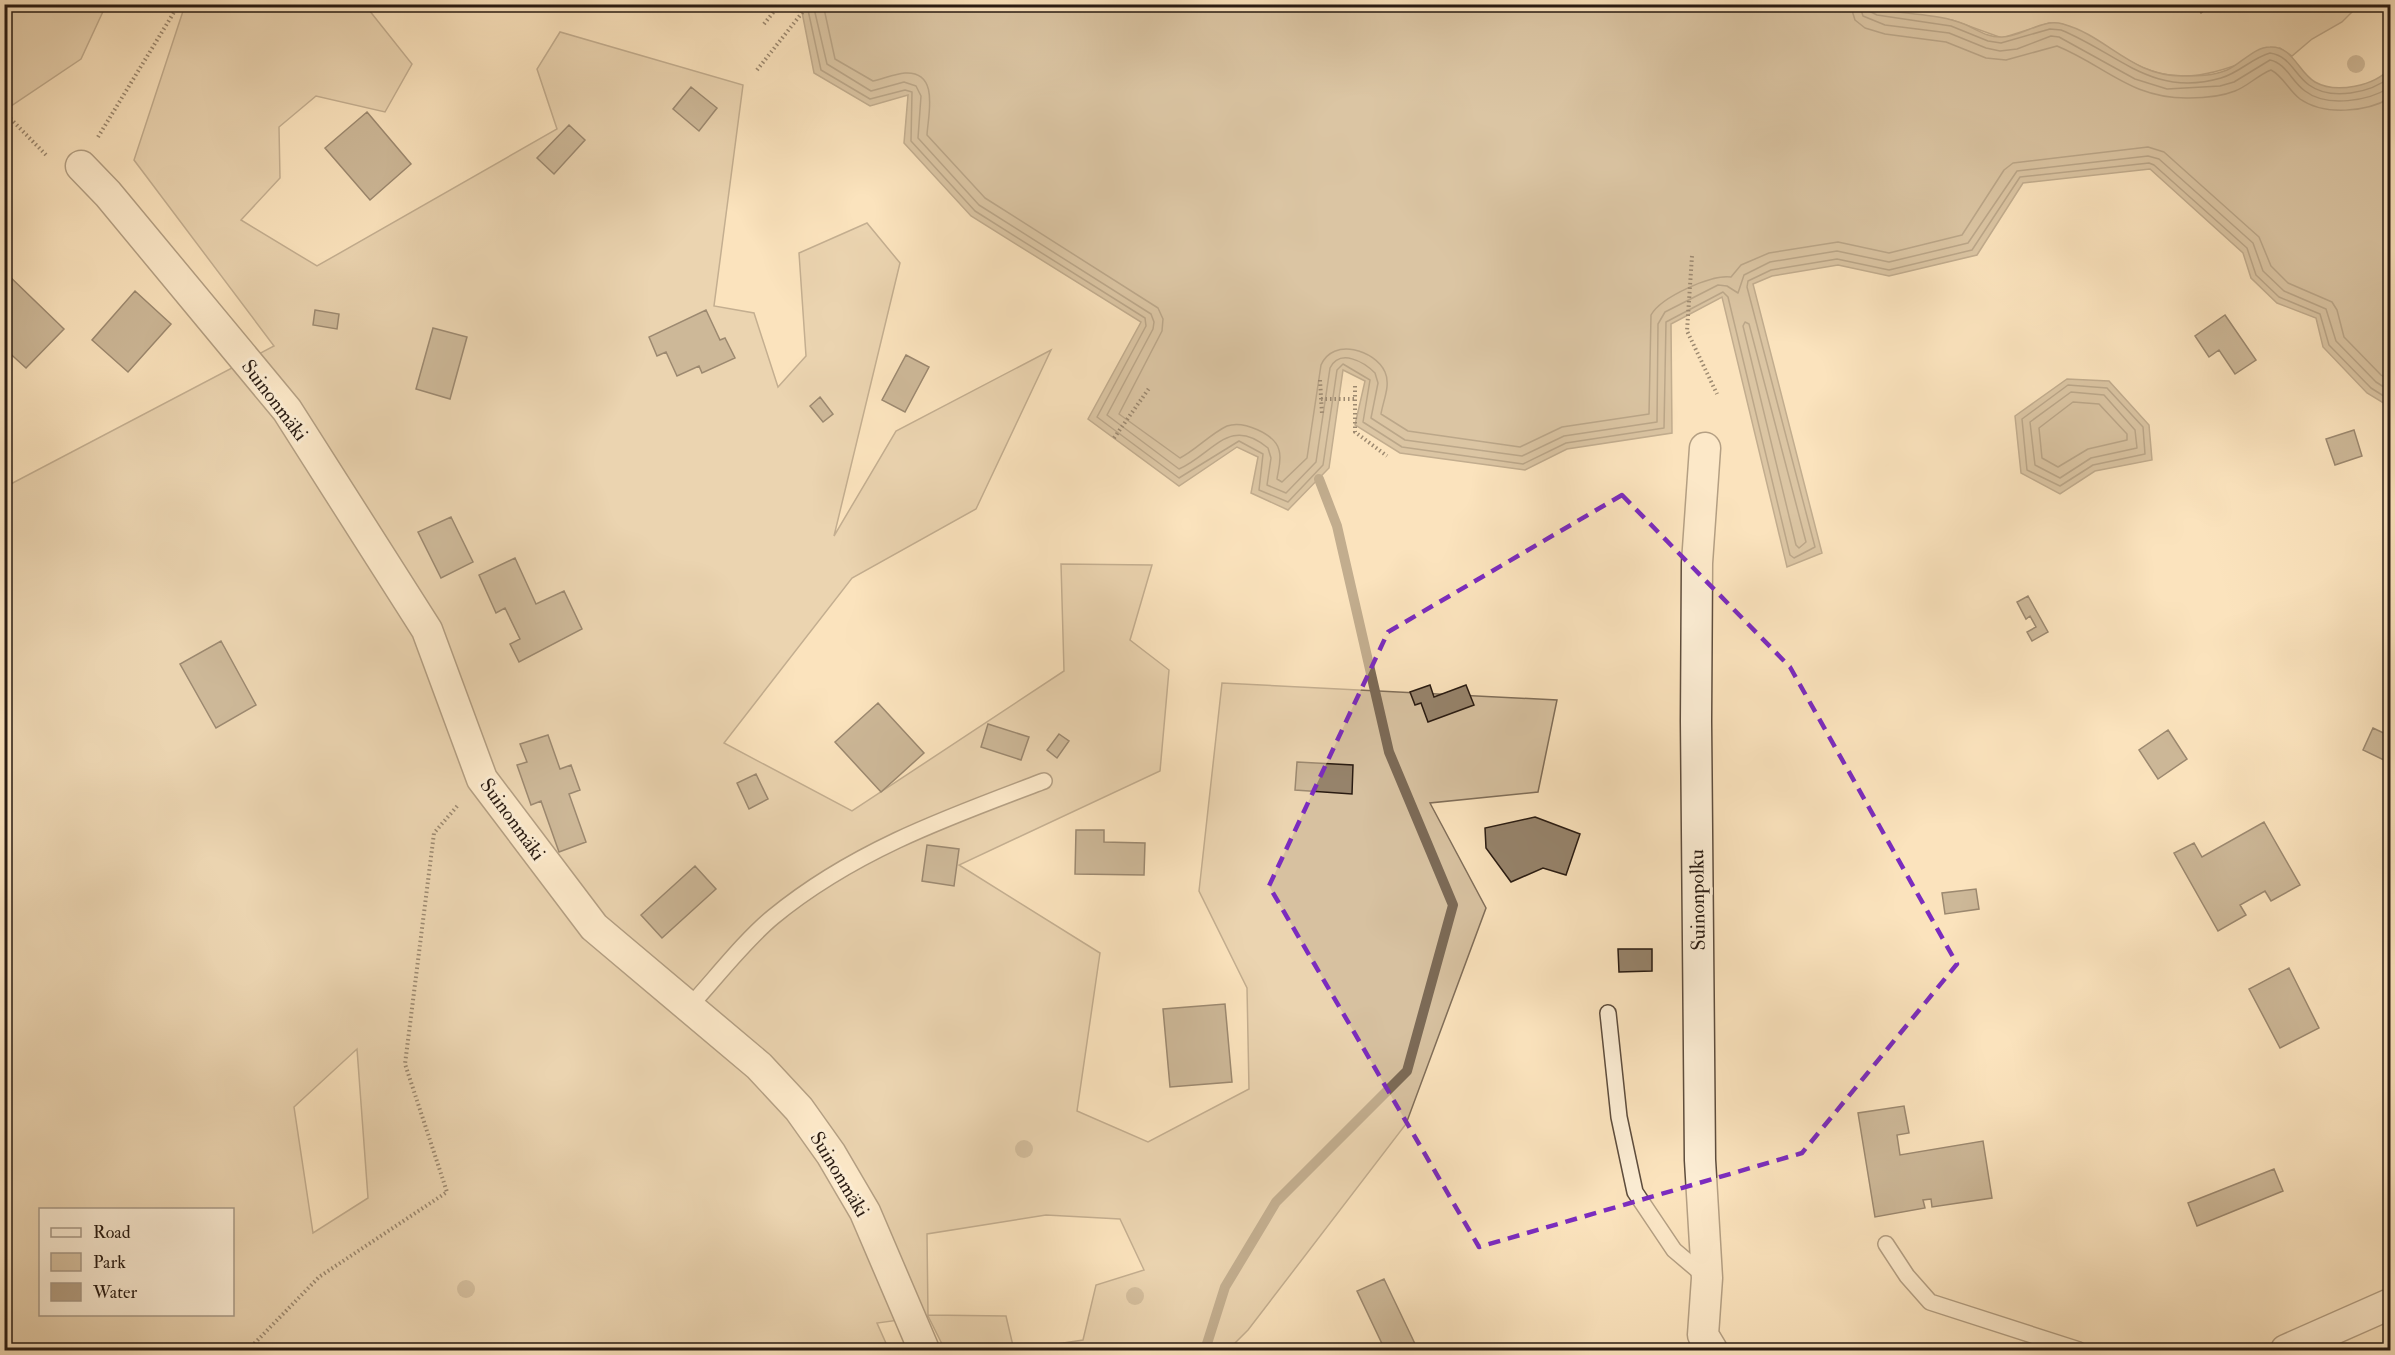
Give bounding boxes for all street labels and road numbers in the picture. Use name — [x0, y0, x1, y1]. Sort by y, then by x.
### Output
street label: Suinonmäki — [236, 355, 313, 446]
street label: Suinonmäki — [474, 773, 551, 865]
street label: Suinonpolku — [1684, 849, 1712, 951]
street label: Suinonmäki — [804, 1127, 875, 1222]

